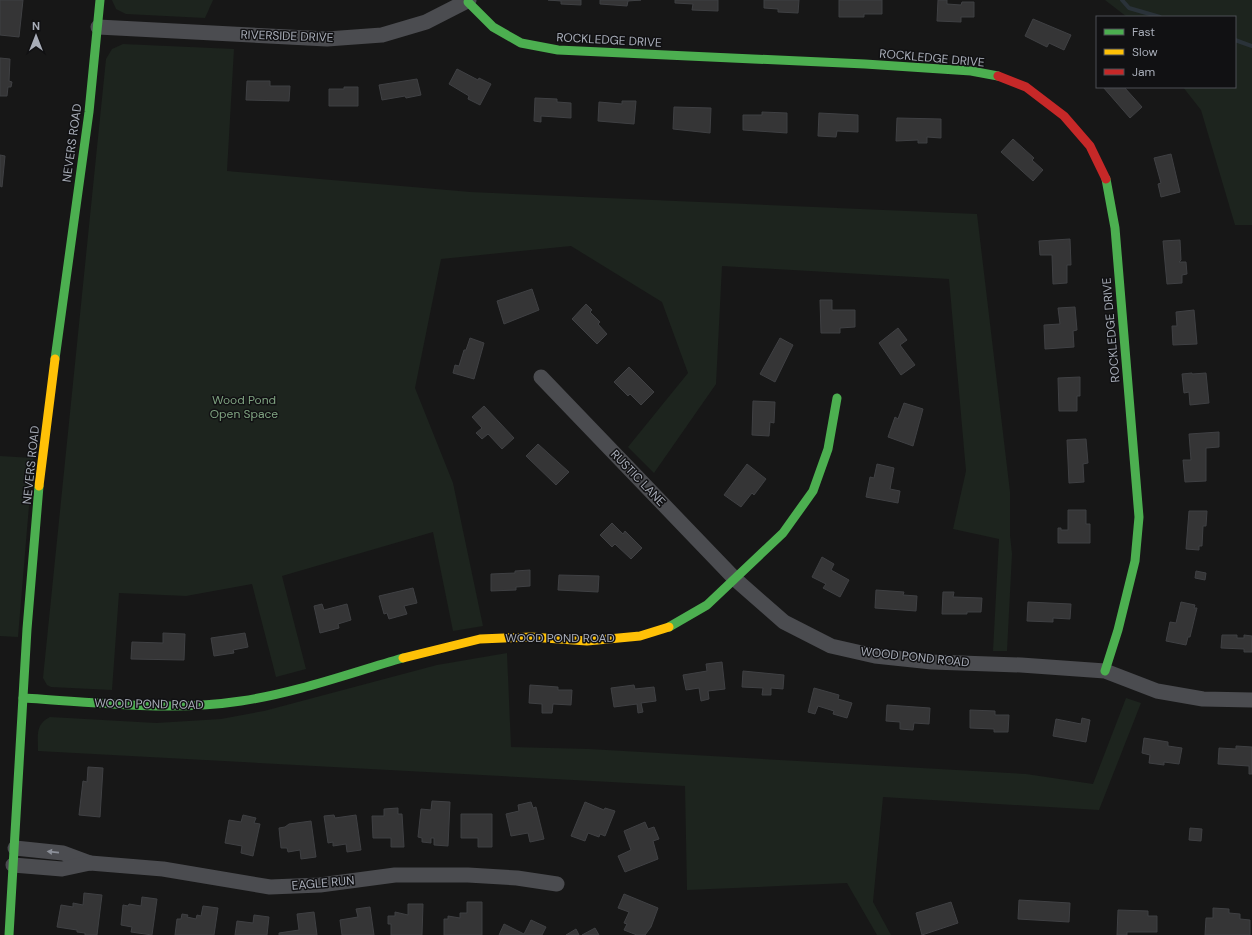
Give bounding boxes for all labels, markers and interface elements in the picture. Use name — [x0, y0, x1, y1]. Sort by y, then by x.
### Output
north arrow — [16, 16, 56, 56]
legend — [1096, 16, 1236, 88]
text: N — [32, 19, 40, 33]
text: Fast — [1132, 24, 1155, 40]
street label: RIVERSIDE DRIVE — [240, 26, 334, 46]
street label: ROCKLEDGE DRIVE — [556, 29, 662, 51]
text: Slow — [1132, 44, 1158, 60]
street label: ROCKLEDGE DRIVE — [879, 45, 985, 71]
text: Jam — [1132, 64, 1155, 80]
street label: NEVERS ROAD — [59, 103, 85, 183]
street label: ROCKLEDGE DRIVE — [1098, 277, 1124, 383]
park label: Wood Pond Open Space — [210, 392, 278, 422]
street label: NEVERS ROAD — [19, 425, 43, 505]
street label: RUSTIC LANE — [607, 446, 669, 510]
street label: WOOD POND ROAD — [505, 630, 615, 646]
street label: WOOD POND ROAD — [860, 643, 970, 671]
street label: WOOD POND ROAD — [94, 695, 204, 713]
one-way arrow — [47, 849, 59, 855]
street label: EAGLE RUN — [291, 872, 355, 894]

